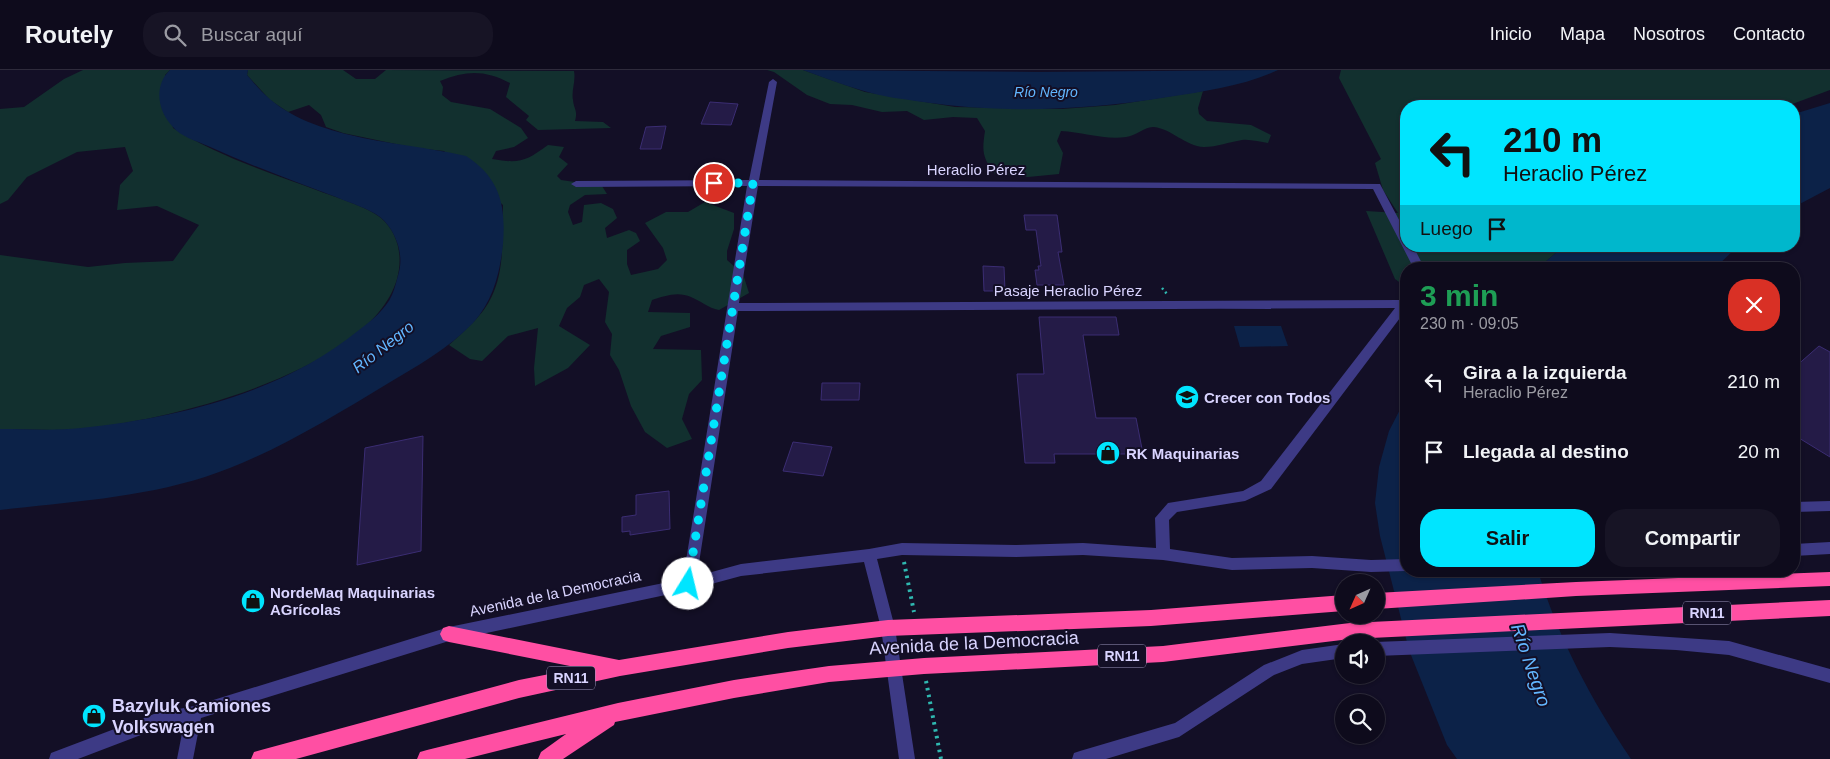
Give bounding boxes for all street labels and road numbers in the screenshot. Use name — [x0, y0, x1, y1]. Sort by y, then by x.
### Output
street label: Heraclio Pérez — [927, 161, 1025, 178]
street label: Pasaje Heraclio Pérez — [994, 282, 1142, 299]
street label: Avenida de la Democracia — [468, 566, 643, 619]
road number: RN11 — [1683, 602, 1731, 624]
street label: Avenida de la Democracia — [869, 627, 1080, 658]
road number: RN11 — [1098, 644, 1146, 668]
road number: RN11 — [547, 666, 595, 690]

